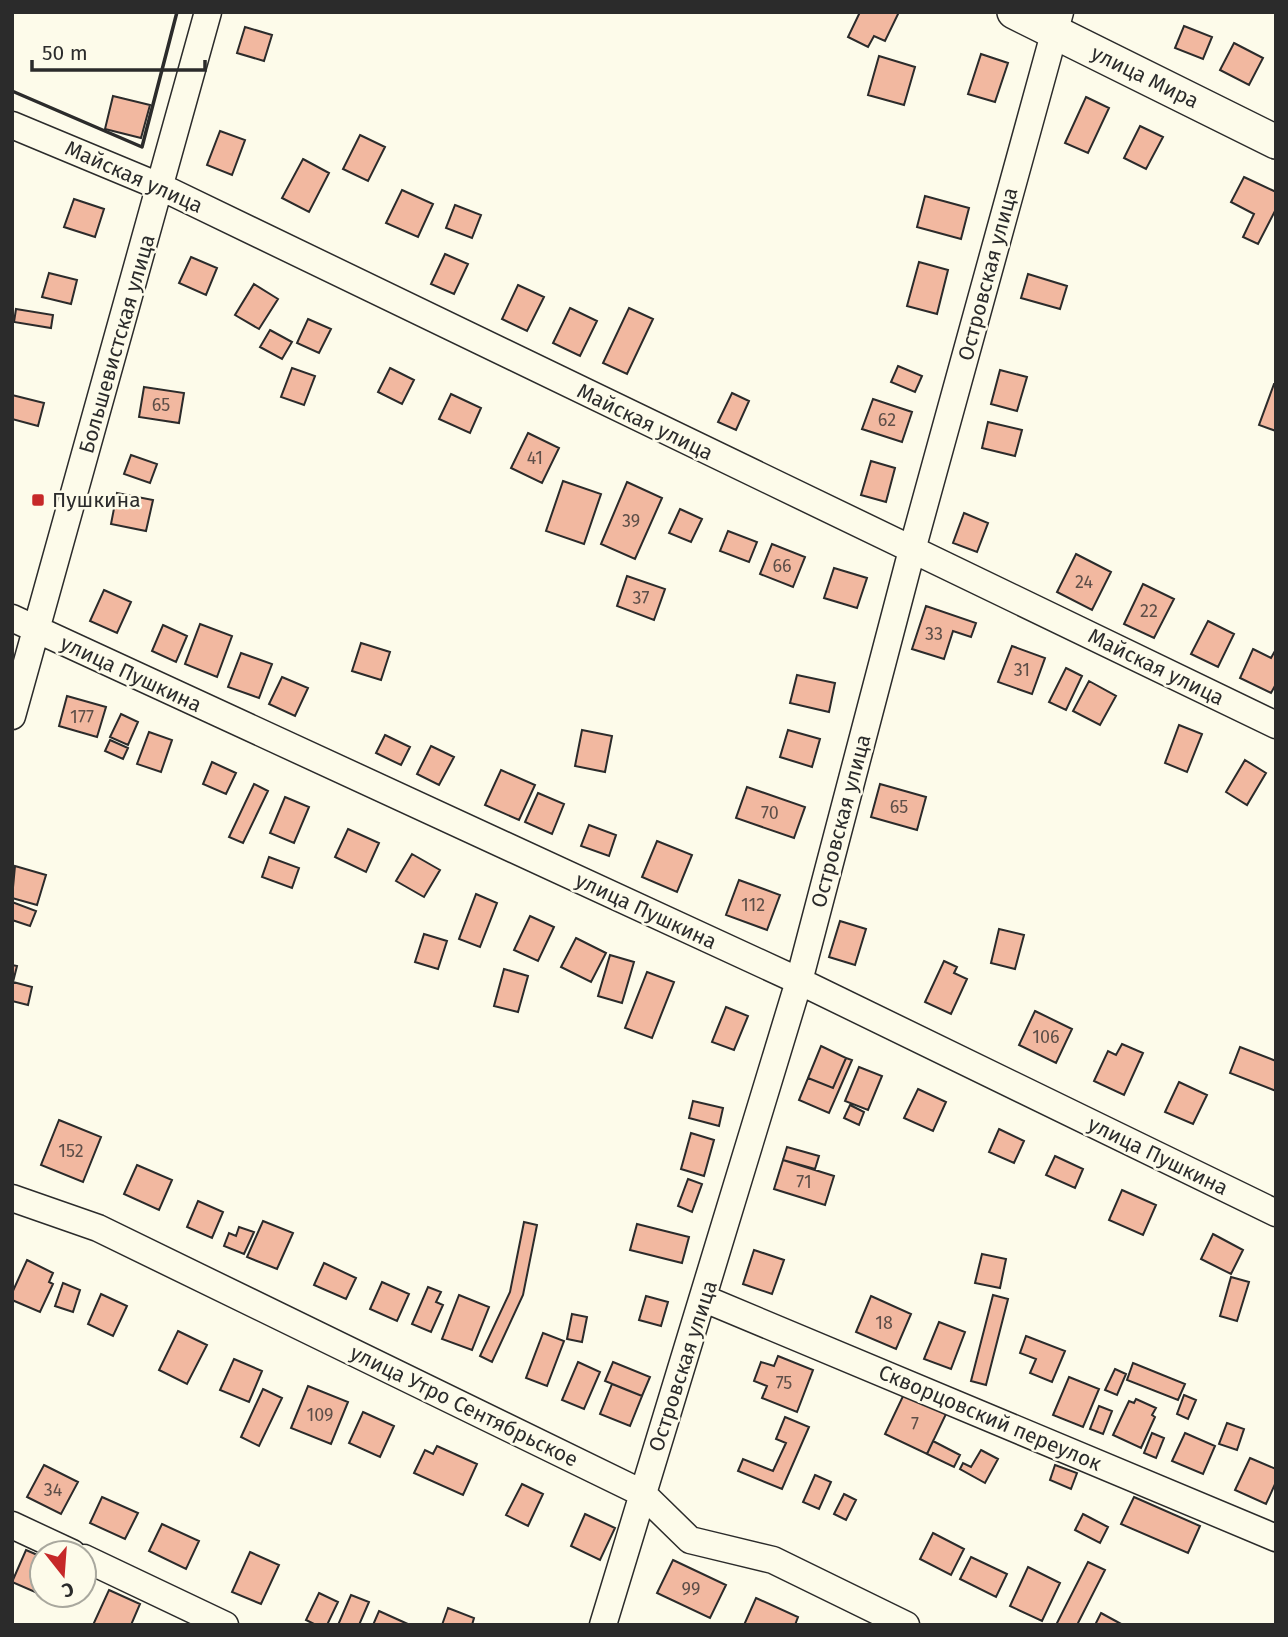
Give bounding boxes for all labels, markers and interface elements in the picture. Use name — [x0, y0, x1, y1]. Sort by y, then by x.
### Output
scale bar — [32, 28, 205, 72]
text: 50 m — [42, 40, 88, 66]
street label: улица Мира — [1087, 40, 1203, 114]
street label: Майская улица — [61, 135, 207, 219]
street label: Островская улица — [952, 185, 1024, 363]
street label: Большевистская улица — [73, 232, 161, 456]
street label: Майская улица — [573, 378, 717, 466]
house number: 65 — [152, 394, 170, 416]
house number: 62 — [878, 409, 896, 431]
house number: 41 — [527, 447, 543, 469]
place label: Пушкина — [52, 487, 141, 513]
marker: Пушкина — [30, 492, 46, 508]
house number: 39 — [622, 510, 640, 532]
house number: 66 — [772, 555, 792, 577]
house number: 24 — [1075, 571, 1093, 593]
house number: 37 — [633, 587, 649, 609]
house number: 22 — [1140, 600, 1158, 622]
house number: 33 — [925, 623, 943, 645]
street label: Майская улица — [1084, 623, 1228, 711]
street label: улица Пушкина — [56, 630, 206, 718]
house number: 31 — [1014, 659, 1030, 681]
house number: 177 — [70, 706, 94, 728]
street label: Островская улица — [805, 732, 877, 910]
house number: 65 — [890, 796, 908, 818]
house number: 70 — [761, 802, 779, 824]
street label: улица Пушкина — [571, 867, 721, 955]
house number: 112 — [741, 894, 765, 916]
house number: 106 — [1032, 1026, 1060, 1048]
street label: улица Пушкина — [1084, 1111, 1232, 1201]
house number: 152 — [58, 1140, 84, 1162]
house number: 71 — [796, 1171, 812, 1193]
street label: Островская улица — [643, 1277, 723, 1455]
house number: 18 — [875, 1312, 893, 1334]
street label: улица Утро Сентябрьское — [346, 1339, 582, 1473]
street label: Скворцовский переулок — [875, 1359, 1105, 1477]
house number: 75 — [776, 1372, 792, 1394]
house number: 109 — [306, 1404, 334, 1426]
house number: 7 — [911, 1413, 919, 1435]
house number: 34 — [44, 1479, 63, 1501]
north arrow — [28, 1539, 98, 1609]
text: С — [59, 1577, 76, 1602]
house number: 99 — [682, 1578, 700, 1600]

